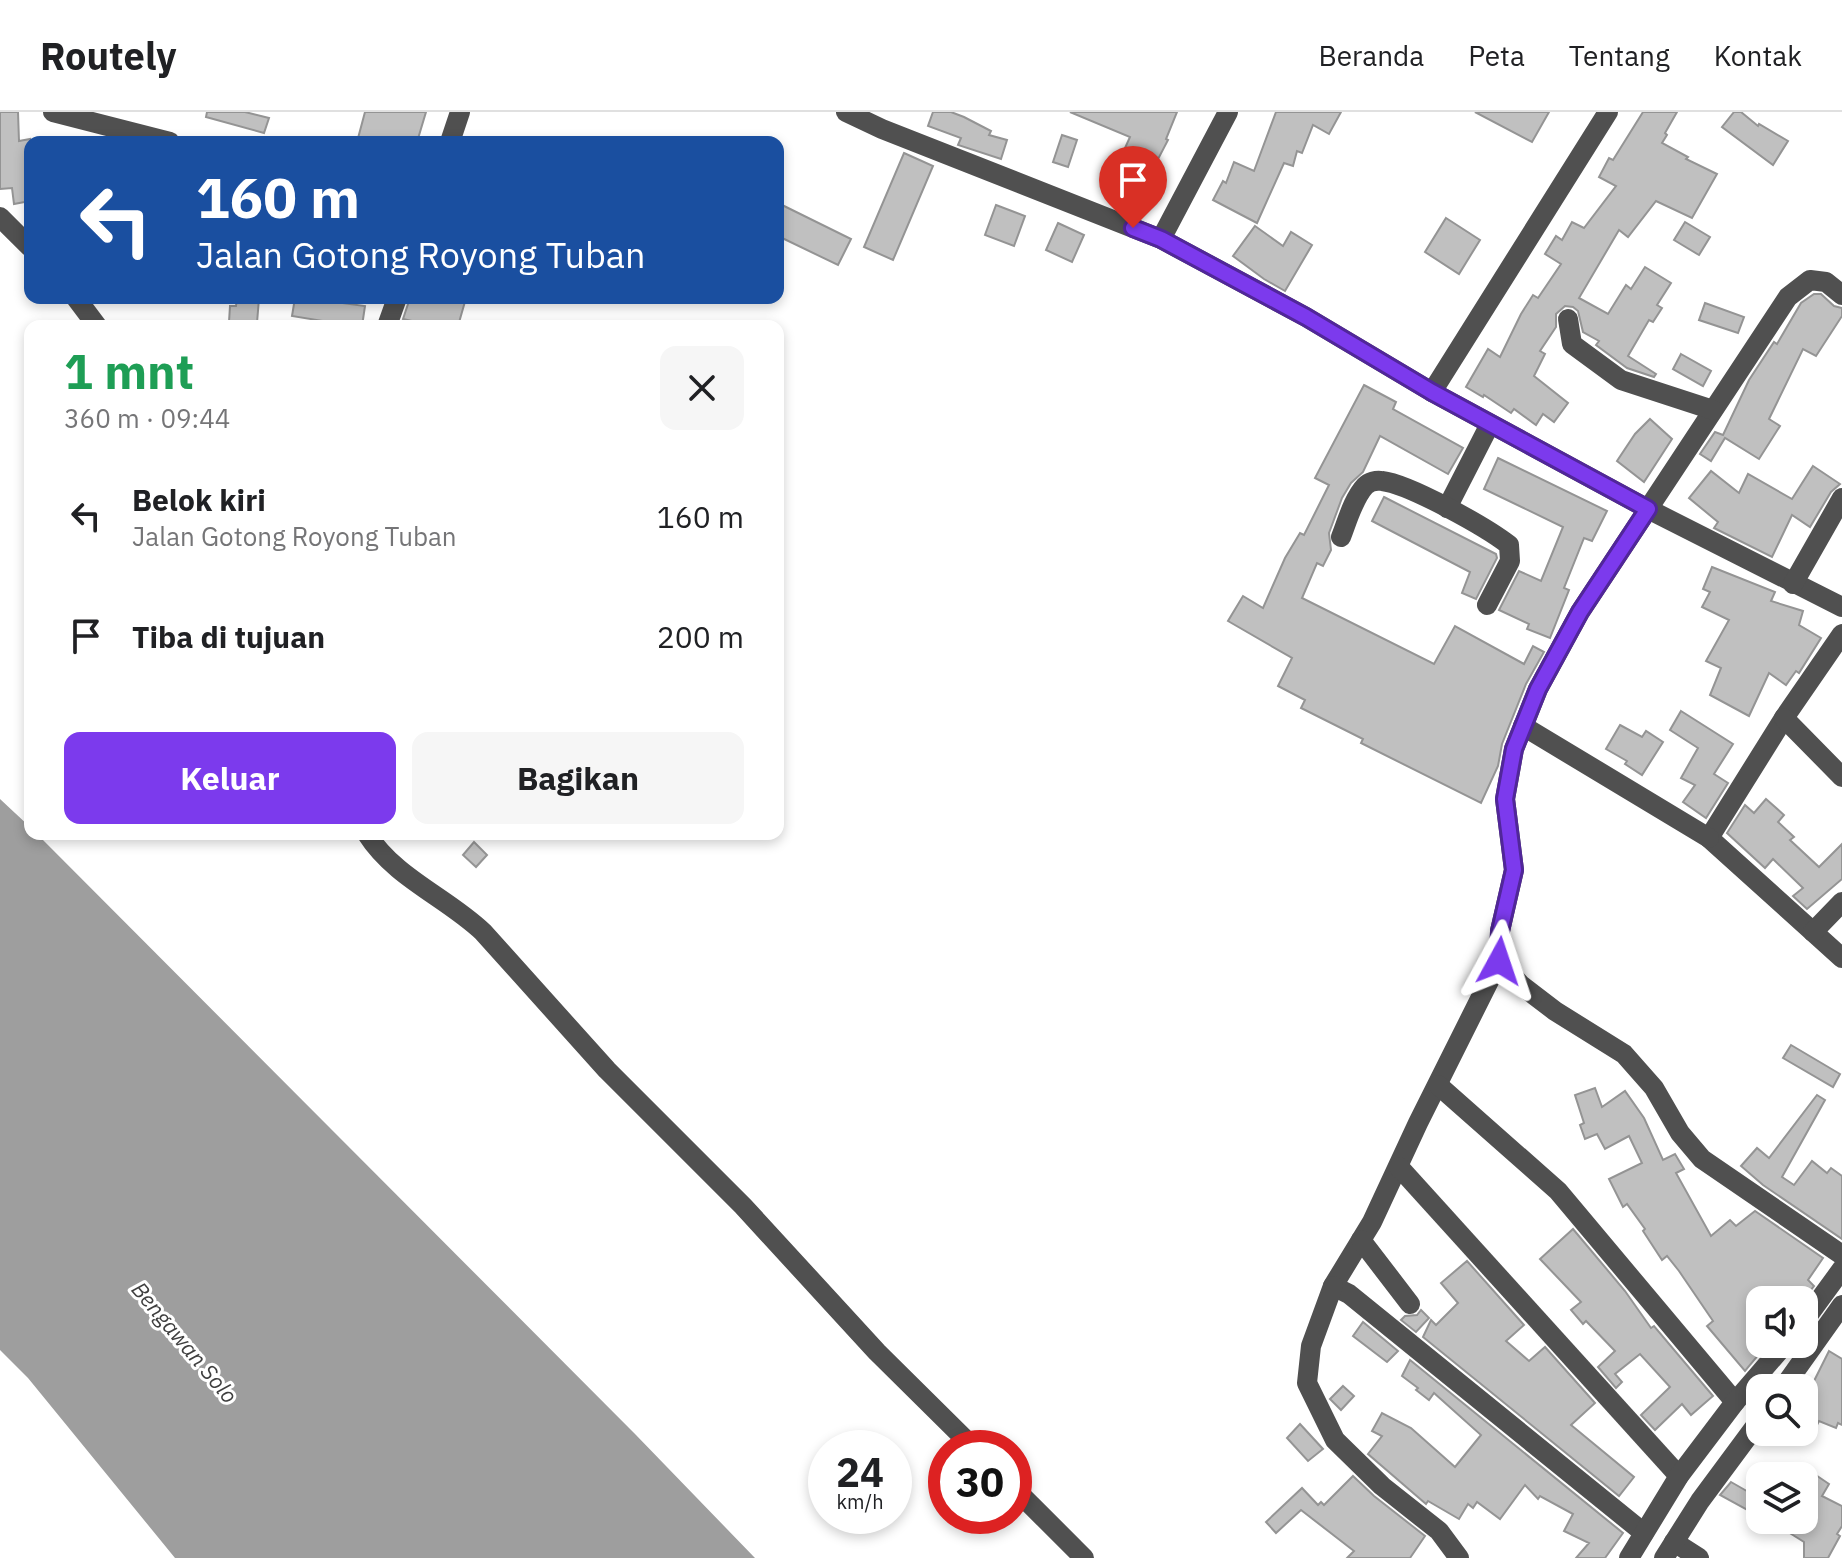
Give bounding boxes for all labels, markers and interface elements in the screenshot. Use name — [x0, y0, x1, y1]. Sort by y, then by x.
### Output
text: Routely — [40, 31, 176, 80]
text: Beranda — [1318, 37, 1424, 74]
text: Peta — [1468, 37, 1525, 74]
text: Tentang — [1569, 37, 1670, 74]
text: Kontak — [1714, 37, 1802, 74]
pin — [1099, 146, 1167, 228]
icon: arrive — [1111, 158, 1155, 202]
text: 160 m — [196, 161, 360, 233]
icon: left — [64, 168, 168, 272]
text: Jalan Gotong Royong Tuban — [196, 231, 646, 278]
text: 1 mnt — [64, 340, 194, 402]
button: close — [660, 346, 744, 430]
text: 360 m · 09:44 — [64, 401, 230, 435]
text: Belok kiri — [132, 480, 266, 519]
icon: left — [64, 494, 108, 538]
text: 160 m — [657, 497, 744, 536]
text: Jalan Gotong Royong Tuban — [132, 519, 457, 553]
icon: arrive — [64, 614, 108, 658]
text: Tiba di tujuan — [132, 617, 325, 656]
text: 200 m — [657, 617, 744, 656]
button: Keluar — [64, 732, 396, 824]
button: Bagikan — [412, 732, 744, 824]
position arrow — [1457, 919, 1541, 1003]
water label: Bengawan Solo — [126, 1275, 244, 1409]
map controls — [1746, 1286, 1818, 1534]
button: sound — [1746, 1286, 1818, 1358]
button: search — [1746, 1374, 1818, 1446]
speed limit sign: 30 — [928, 1430, 1032, 1534]
text: 24 — [836, 1446, 884, 1498]
button: layers — [1746, 1462, 1818, 1534]
text: km/h — [836, 1488, 884, 1515]

